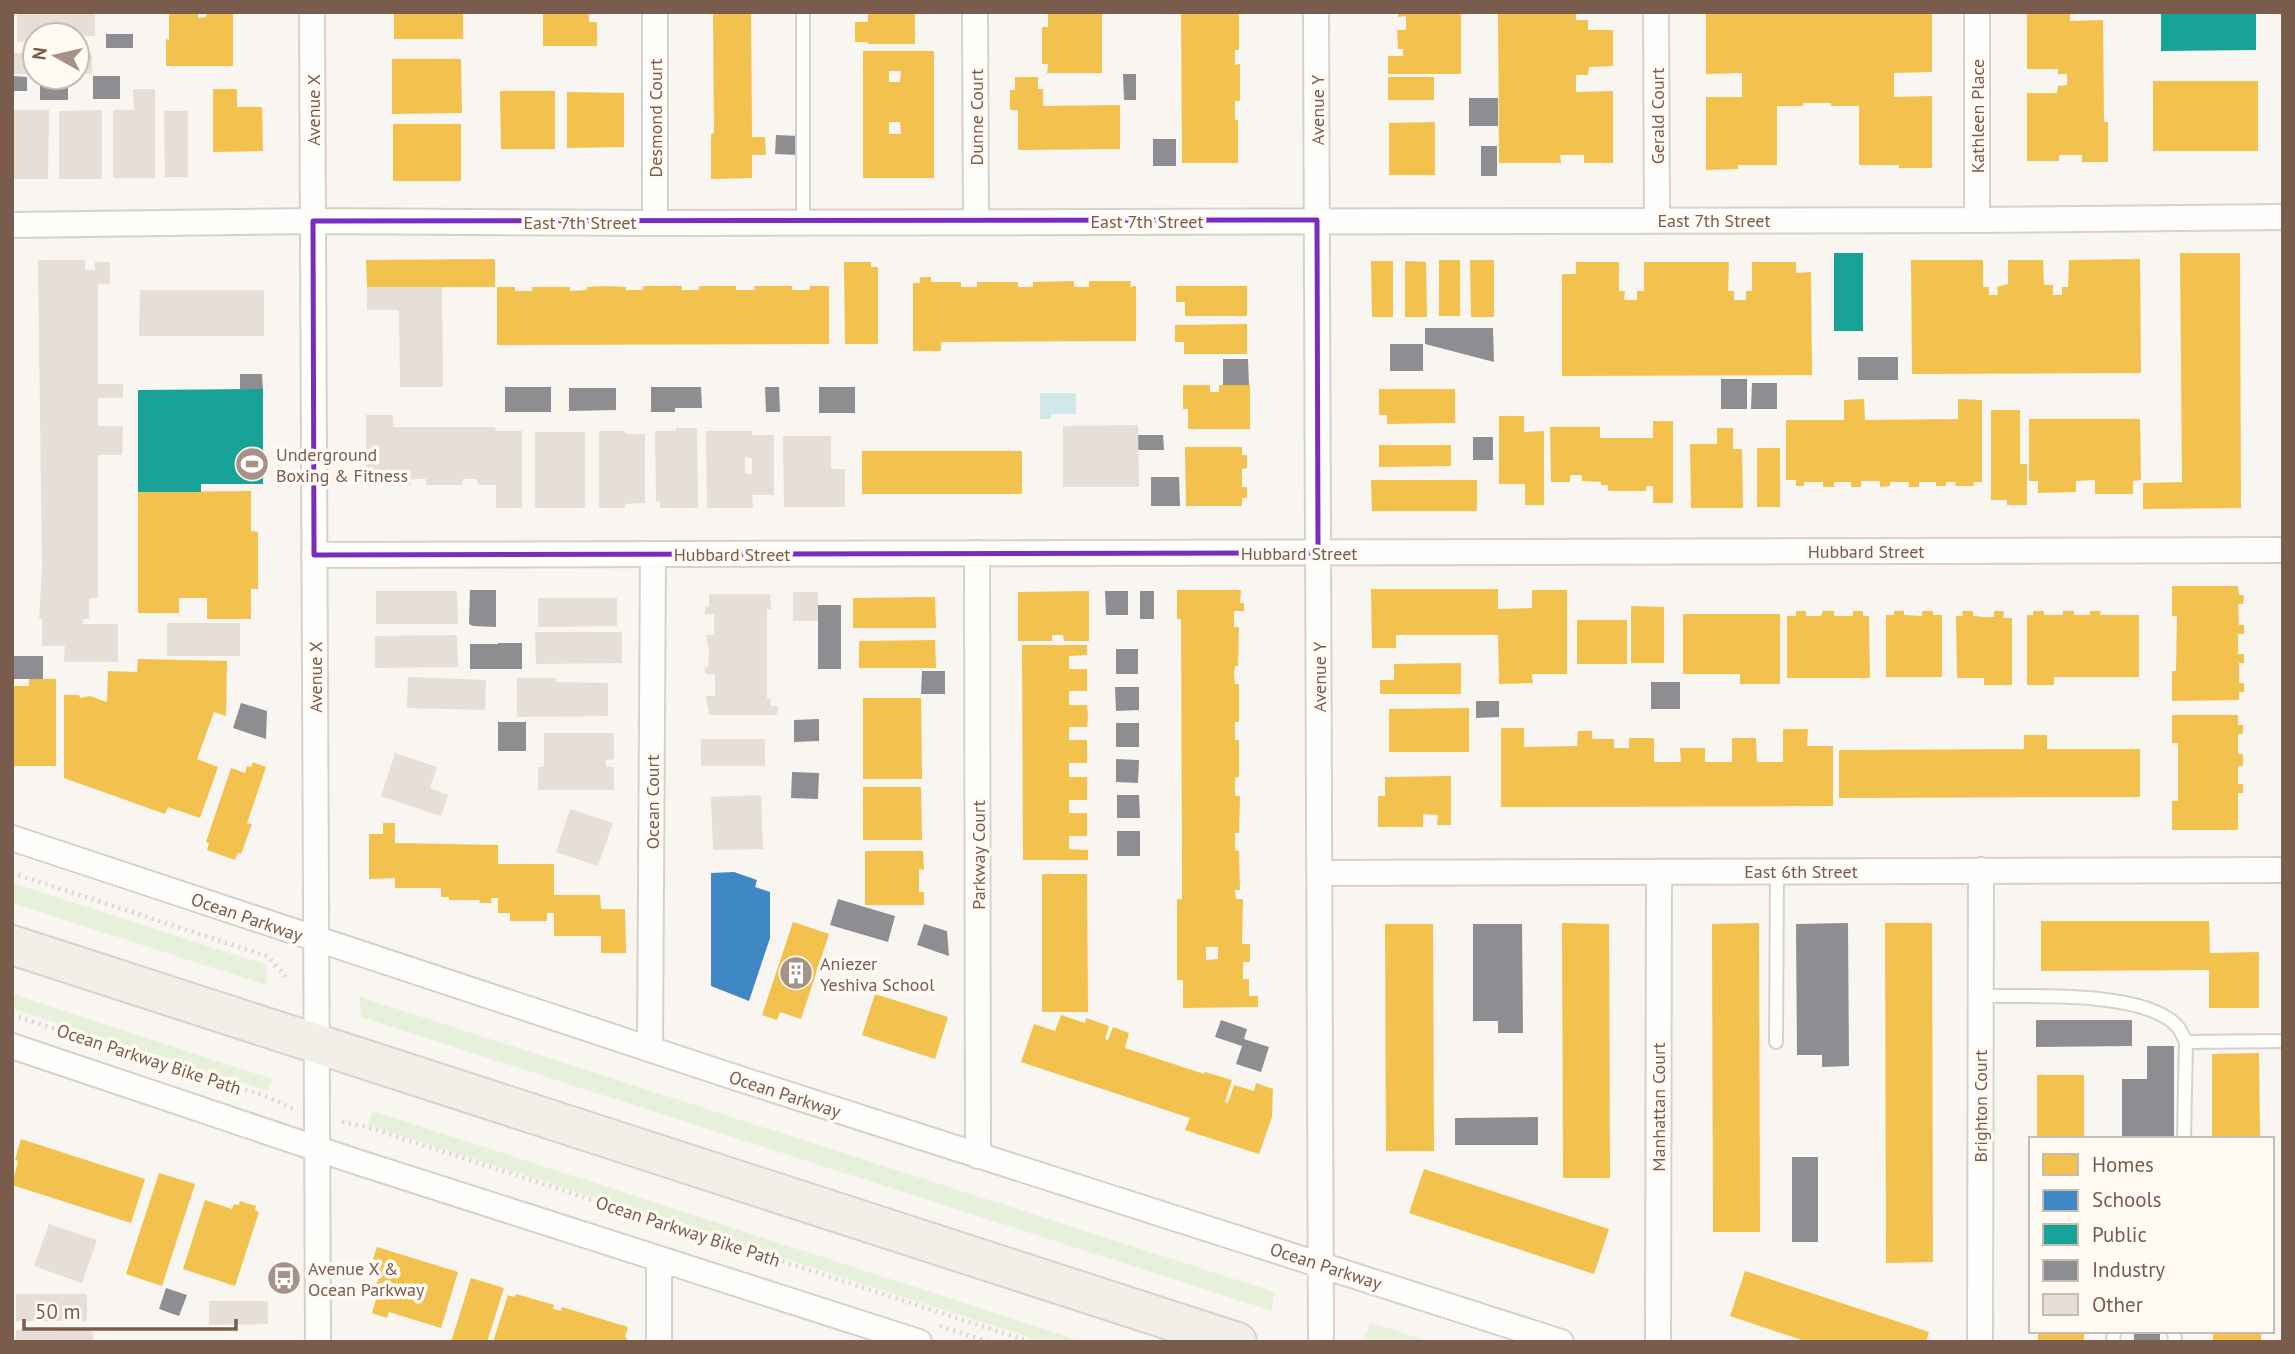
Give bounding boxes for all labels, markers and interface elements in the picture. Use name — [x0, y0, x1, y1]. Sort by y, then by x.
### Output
north arrow — [21, 21, 91, 91]
text: N — [26, 46, 52, 61]
street label: Desmond Court — [644, 59, 667, 177]
street label: Kathleen Place — [1966, 59, 1989, 173]
street label: Gerald Court — [1646, 68, 1669, 164]
street label: Dunne Court — [965, 69, 988, 165]
street label: Avenue X — [302, 74, 325, 146]
street label: Avenue Y — [1306, 75, 1329, 145]
street label: East 7th Street — [1657, 209, 1771, 232]
street label: East 7th Street — [1090, 210, 1204, 233]
street label: East 7th Street — [523, 211, 637, 234]
place label: Underground Boxing & Fitness — [276, 443, 408, 487]
sports icon: Underground Boxing & Fitness — [233, 445, 271, 483]
street label: Hubbard Street — [1808, 540, 1924, 563]
street label: Hubbard Street — [1241, 542, 1357, 565]
street label: Hubbard Street — [674, 543, 790, 566]
street label: Avenue X — [304, 641, 327, 713]
street label: Avenue Y — [1308, 642, 1331, 712]
street label: Ocean Court — [641, 755, 664, 849]
street label: Parkway Court — [967, 800, 990, 910]
street label: East 6th Street — [1744, 860, 1858, 883]
street label: Ocean Parkway — [188, 887, 306, 947]
place label: Aniezer Yeshiva School — [820, 952, 935, 996]
building icon: Aniezer Yeshiva School — [777, 954, 815, 992]
street label: Ocean Parkway Bike Path — [54, 1018, 244, 1100]
street label: Manhattan Court — [1647, 1042, 1670, 1172]
street label: Brighton Court — [1969, 1050, 1992, 1162]
street label: Ocean Parkway — [726, 1065, 844, 1123]
legend — [2029, 1137, 2274, 1333]
text: Homes — [2092, 1151, 2154, 1178]
text: Schools — [2092, 1186, 2162, 1213]
street label: Ocean Parkway Bike Path — [593, 1190, 783, 1272]
text: Public — [2092, 1221, 2147, 1248]
street label: Ocean Parkway — [1267, 1237, 1385, 1295]
text: Industry — [2092, 1256, 2165, 1283]
place label: Avenue X & Ocean Parkway — [308, 1257, 425, 1301]
bus stop icon: Avenue X & Ocean Parkway — [265, 1259, 303, 1297]
scale bar — [24, 1288, 236, 1332]
text: Other — [2092, 1291, 2143, 1318]
text: 50 m — [35, 1298, 81, 1325]

